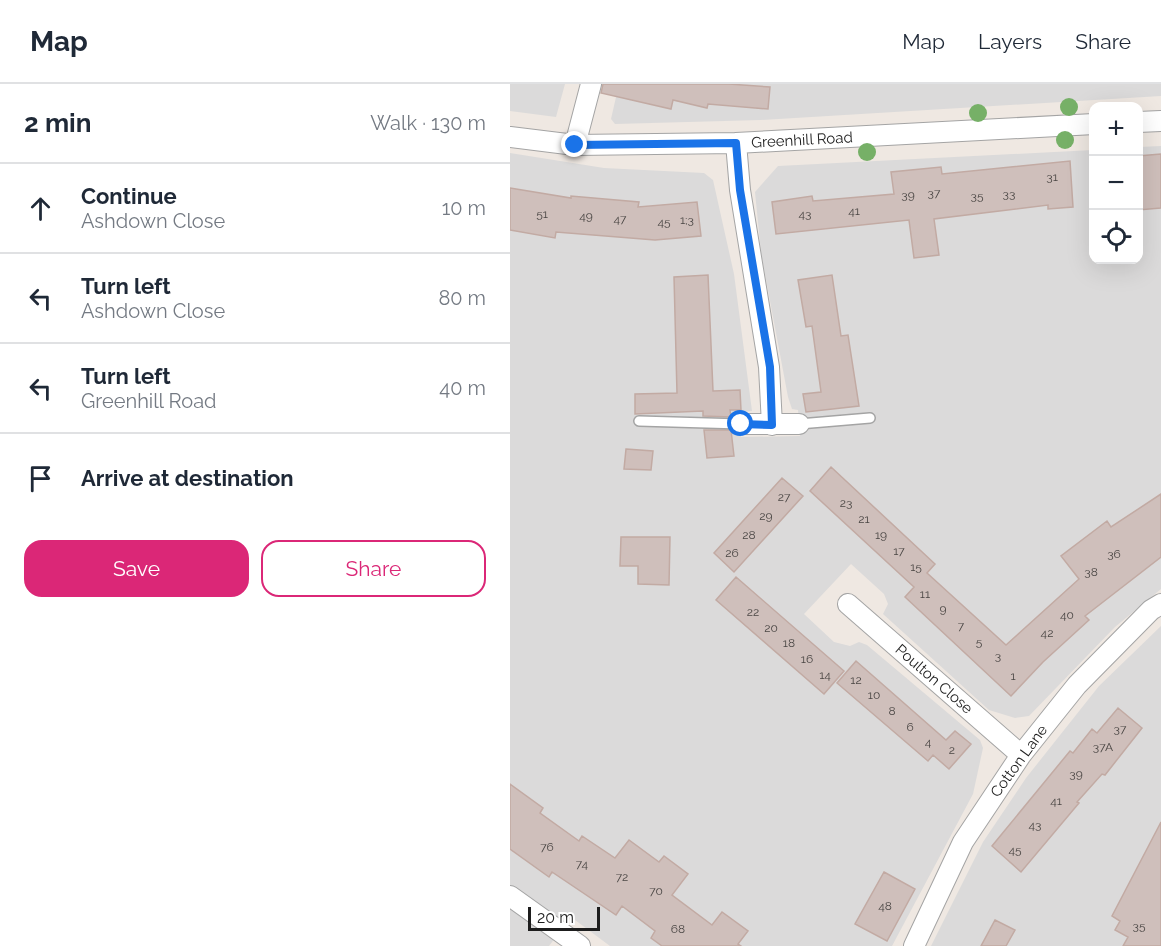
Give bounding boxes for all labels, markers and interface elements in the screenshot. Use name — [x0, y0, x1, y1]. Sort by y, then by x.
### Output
text: Map — [30, 25, 88, 58]
text: Map — [902, 29, 945, 54]
text: Layers — [978, 29, 1042, 54]
text: Share — [1075, 29, 1131, 54]
map controls — [1089, 102, 1143, 264]
button: + — [1089, 102, 1143, 156]
text: 2 min — [24, 108, 91, 138]
text: Walk · 130 m — [370, 111, 486, 135]
street label: Greenhill Road — [751, 128, 853, 152]
route end — [561, 131, 587, 157]
button: − — [1089, 156, 1143, 210]
house number: 31 — [1046, 170, 1058, 184]
text: Continue — [81, 183, 177, 209]
house number: 37 — [928, 186, 941, 200]
house number: 33 — [1003, 187, 1015, 201]
house number: 39 — [901, 188, 915, 202]
house number: 35 — [971, 189, 984, 203]
icon: ahead — [24, 192, 57, 225]
text: 10 m — [442, 196, 486, 220]
house number: 41 — [848, 204, 860, 218]
house number: 51 — [536, 207, 548, 221]
house number: 43 — [799, 207, 811, 221]
text: Ashdown Close — [81, 209, 225, 233]
house number: 49 — [579, 209, 593, 223]
button: locate — [1089, 210, 1143, 264]
house number: 47 — [614, 212, 627, 226]
house number: 1;3 — [680, 213, 694, 227]
house number: 45 — [657, 215, 671, 229]
text: Turn left — [81, 273, 171, 299]
icon: left — [24, 282, 57, 315]
text: 80 m — [438, 286, 486, 310]
text: Ashdown Close — [81, 299, 225, 323]
text: Turn left — [81, 363, 171, 389]
icon: left — [24, 372, 57, 405]
text: 40 m — [439, 376, 486, 400]
text: Greenhill Road — [81, 389, 217, 413]
route start — [727, 410, 753, 436]
icon: arrive — [24, 462, 57, 495]
text: Arrive at destination — [81, 465, 294, 491]
house number: 27 — [778, 490, 791, 504]
house number: 23 — [840, 496, 852, 510]
house number: 29 — [759, 509, 773, 523]
house number: 21 — [858, 512, 870, 526]
house number: 28 — [742, 528, 756, 542]
house number: 19 — [875, 528, 887, 542]
button: Save — [24, 540, 249, 597]
button: Share — [261, 540, 486, 597]
house number: 17 — [893, 544, 905, 558]
house number: 26 — [725, 546, 739, 560]
house number: 36 — [1107, 547, 1121, 561]
house number: 15 — [910, 560, 922, 574]
house number: 38 — [1084, 565, 1098, 579]
house number: 11 — [920, 587, 930, 601]
house number: 9 — [939, 602, 947, 616]
house number: 22 — [747, 605, 759, 619]
house number: 40 — [1060, 608, 1074, 622]
house number: 7 — [958, 619, 965, 633]
house number: 20 — [764, 621, 778, 635]
house number: 42 — [1041, 626, 1053, 640]
house number: 5 — [976, 635, 983, 649]
house number: 18 — [783, 636, 795, 650]
street label: Poulton Close — [892, 640, 977, 718]
house number: 3 — [995, 649, 1001, 663]
house number: 16 — [801, 652, 813, 666]
house number: 14 — [819, 668, 831, 682]
house number: 1 — [1010, 669, 1016, 683]
house number: 12 — [850, 673, 862, 687]
house number: 10 — [868, 688, 880, 702]
house number: 8 — [888, 704, 896, 718]
house number: 6 — [906, 720, 914, 734]
street label: Cotton Lane — [987, 721, 1051, 801]
house number: 37 — [1114, 722, 1127, 736]
house number: 4 — [925, 735, 932, 749]
house number: 37A — [1093, 740, 1113, 754]
house number: 2 — [949, 743, 955, 757]
house number: 39 — [1069, 767, 1083, 781]
house number: 41 — [1050, 794, 1062, 808]
house number: 43 — [1029, 818, 1041, 832]
house number: 76 — [540, 840, 554, 854]
house number: 45 — [1008, 843, 1022, 857]
house number: 74 — [576, 857, 589, 871]
house number: 72 — [616, 870, 628, 884]
house number: 70 — [649, 884, 663, 898]
house number: 48 — [878, 899, 892, 913]
scale bar — [528, 904, 600, 932]
text: 20 m — [537, 908, 574, 927]
house number: 35 — [1133, 919, 1146, 933]
house number: 68 — [671, 922, 685, 936]

